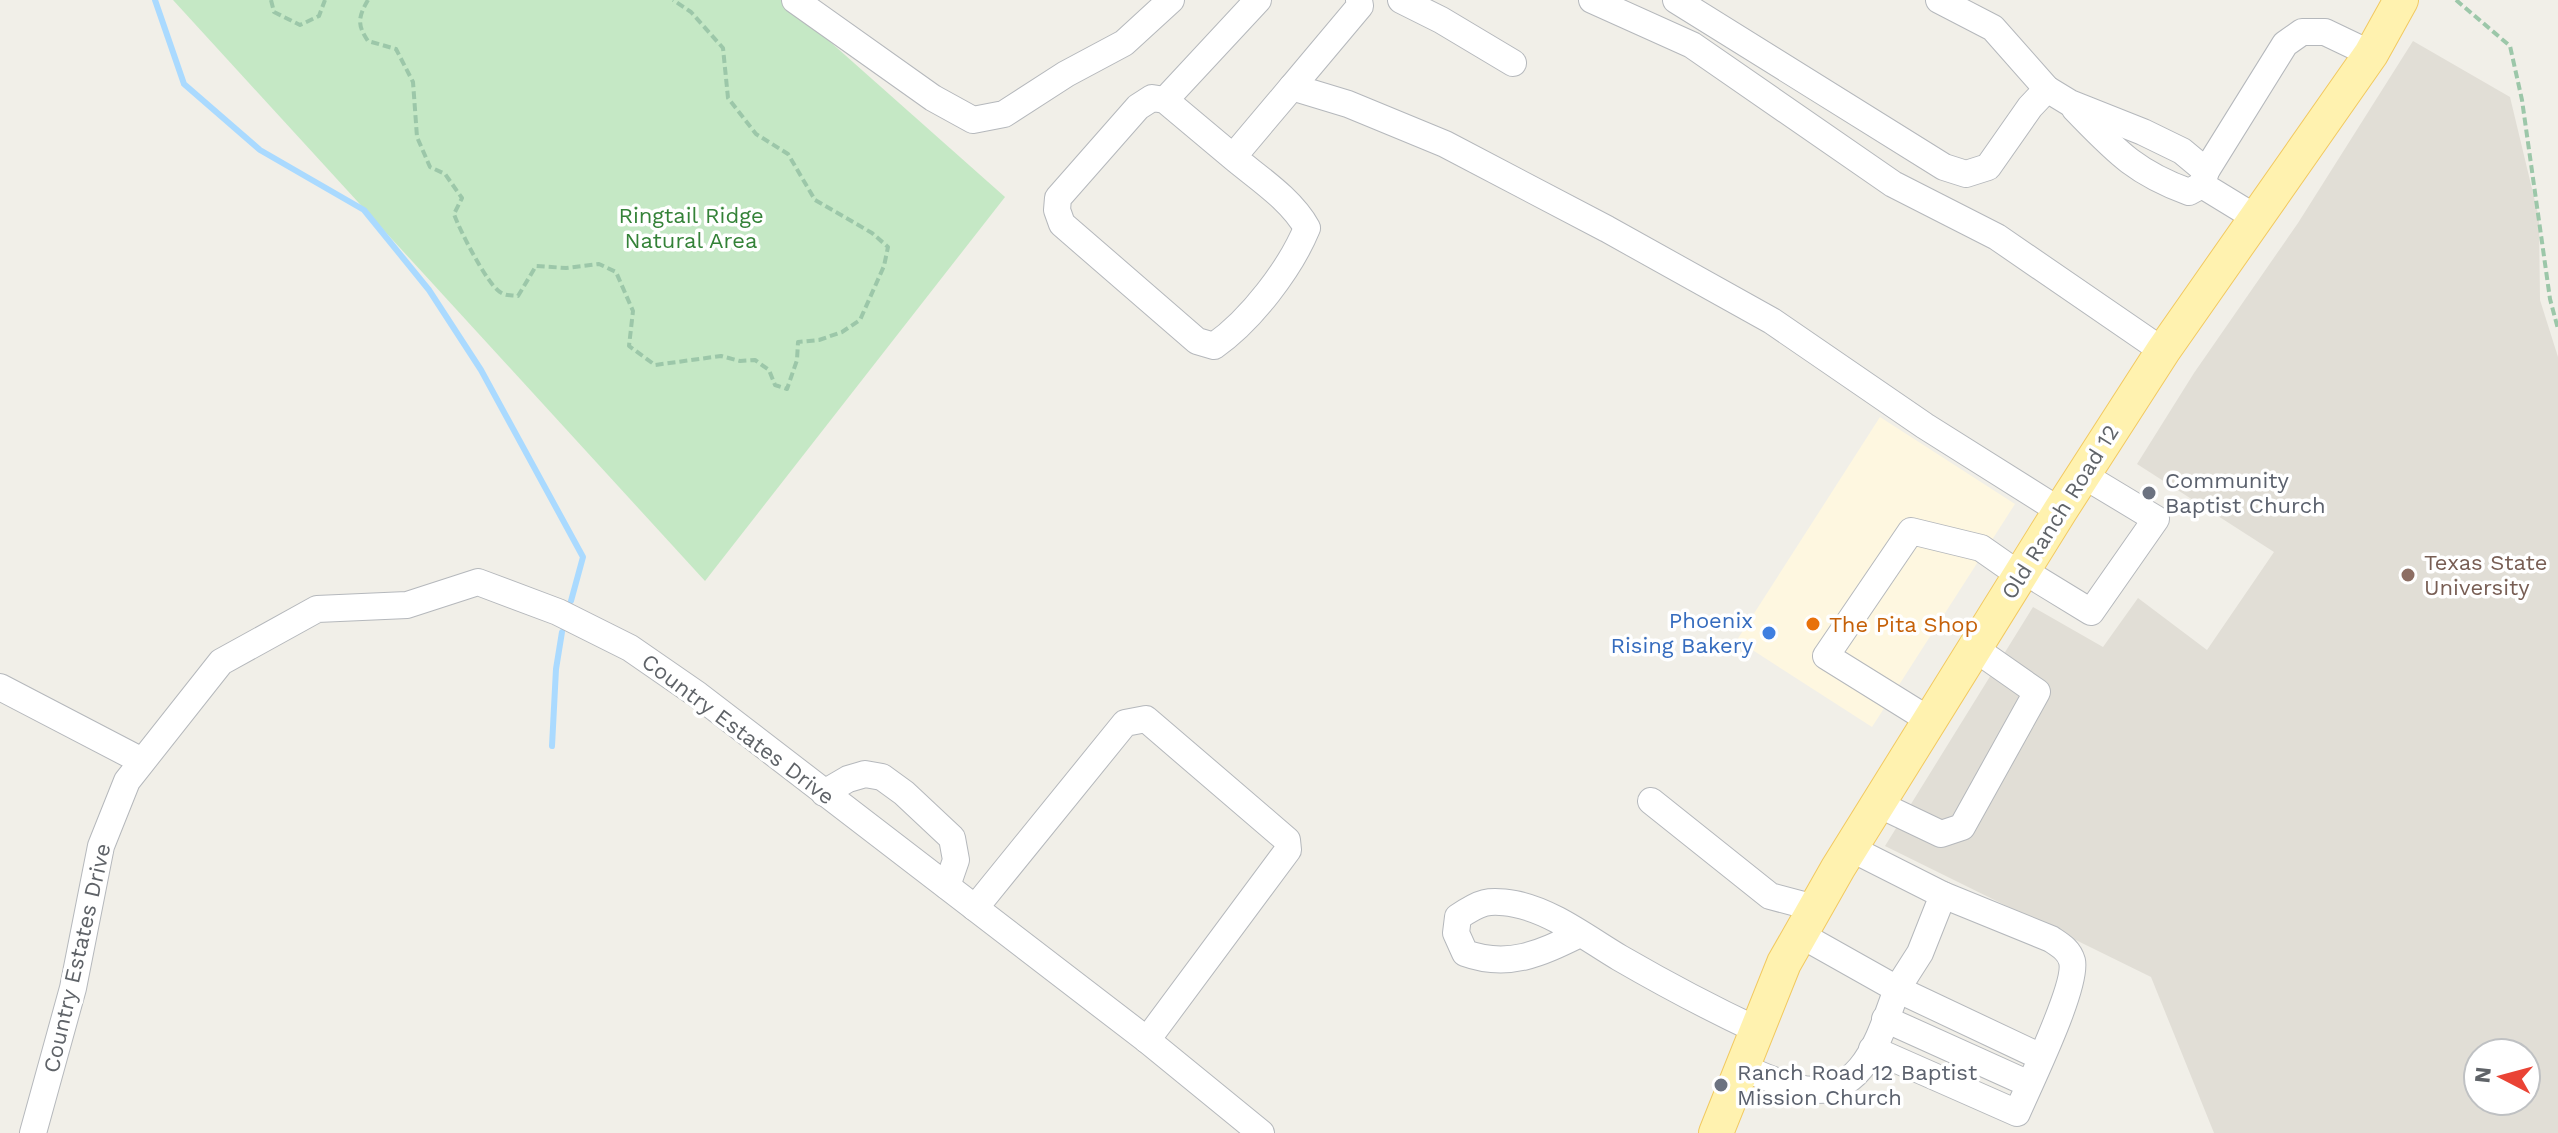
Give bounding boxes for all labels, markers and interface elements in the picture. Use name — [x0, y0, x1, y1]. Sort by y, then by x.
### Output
park label: Ringtail Ridge Natural Area — [618, 203, 764, 253]
street label: Old Ranch Road 12 — [1996, 420, 2124, 604]
place label: Community Baptist Church — [2165, 468, 2326, 518]
marker: Community Baptist Church — [2140, 484, 2158, 502]
place label: Texas State University — [2424, 550, 2547, 600]
marker: Texas State University — [2399, 566, 2417, 584]
place label: Phoenix Rising Bakery — [1610, 608, 1754, 658]
place label: The Pita Shop — [1829, 612, 1978, 637]
marker: The Pita Shop — [1804, 615, 1822, 633]
marker: Phoenix Rising Bakery — [1760, 624, 1778, 642]
street label: Country Estates Drive — [637, 648, 839, 810]
street label: Country Estates Drive — [38, 841, 116, 1075]
north arrow — [2462, 1037, 2542, 1117]
place label: Ranch Road 12 Baptist Mission Church — [1737, 1060, 1977, 1110]
text: N — [2469, 1066, 2496, 1084]
marker: Ranch Road 12 Baptist Mission Church — [1712, 1076, 1730, 1094]

